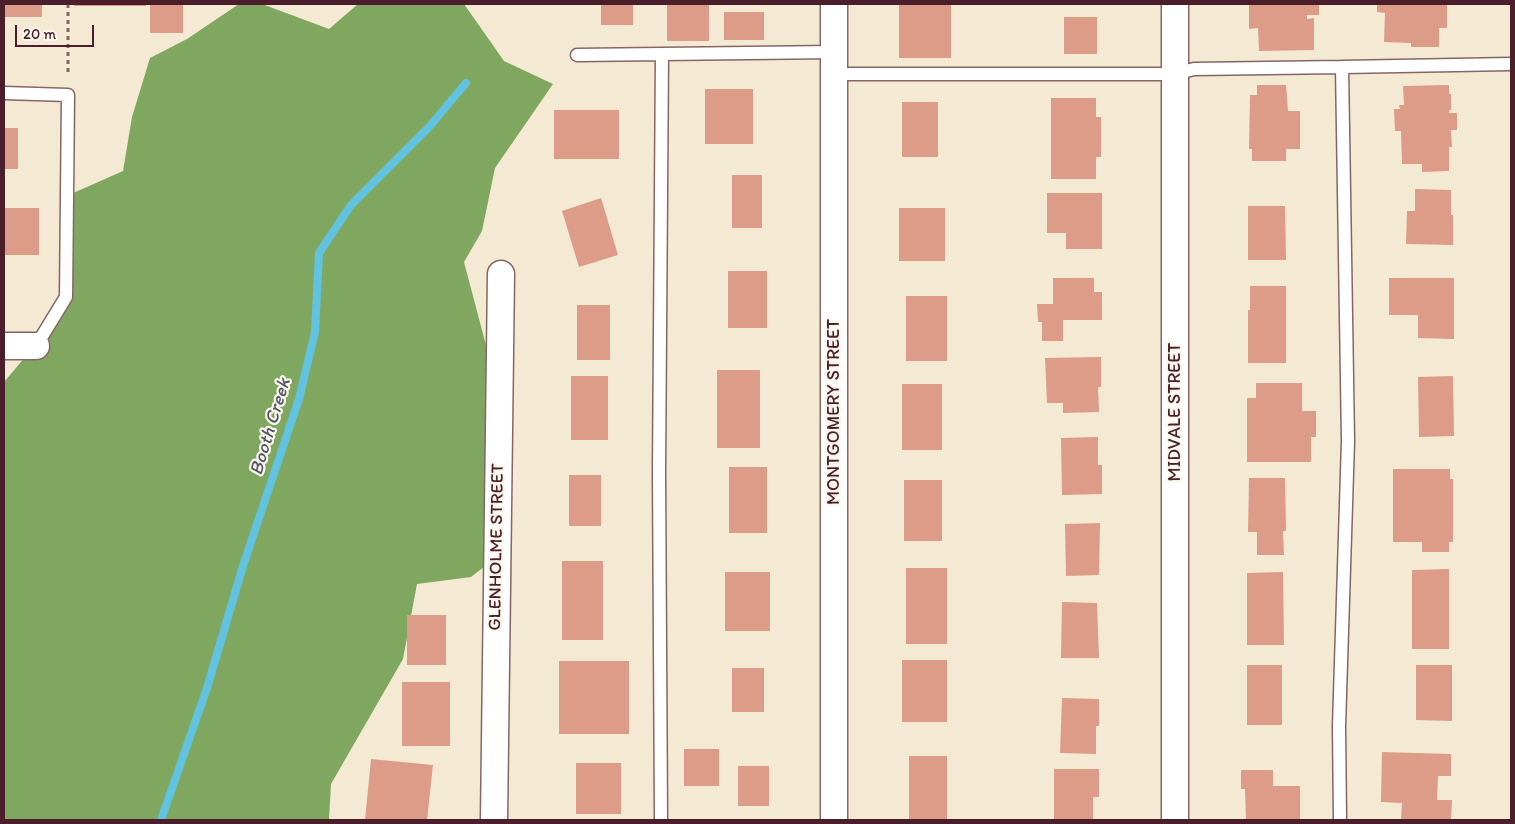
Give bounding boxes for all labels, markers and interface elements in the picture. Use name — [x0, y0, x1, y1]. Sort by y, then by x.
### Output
scale bar — [18, 15, 96, 47]
text: 20 m — [23, 25, 56, 43]
street label: MONTGOMERY STREET — [823, 319, 845, 505]
street label: MIDVALE STREET — [1164, 343, 1186, 481]
water label: Booth Creek — [245, 376, 297, 478]
street label: GLENHOLME STREET — [485, 463, 509, 631]

